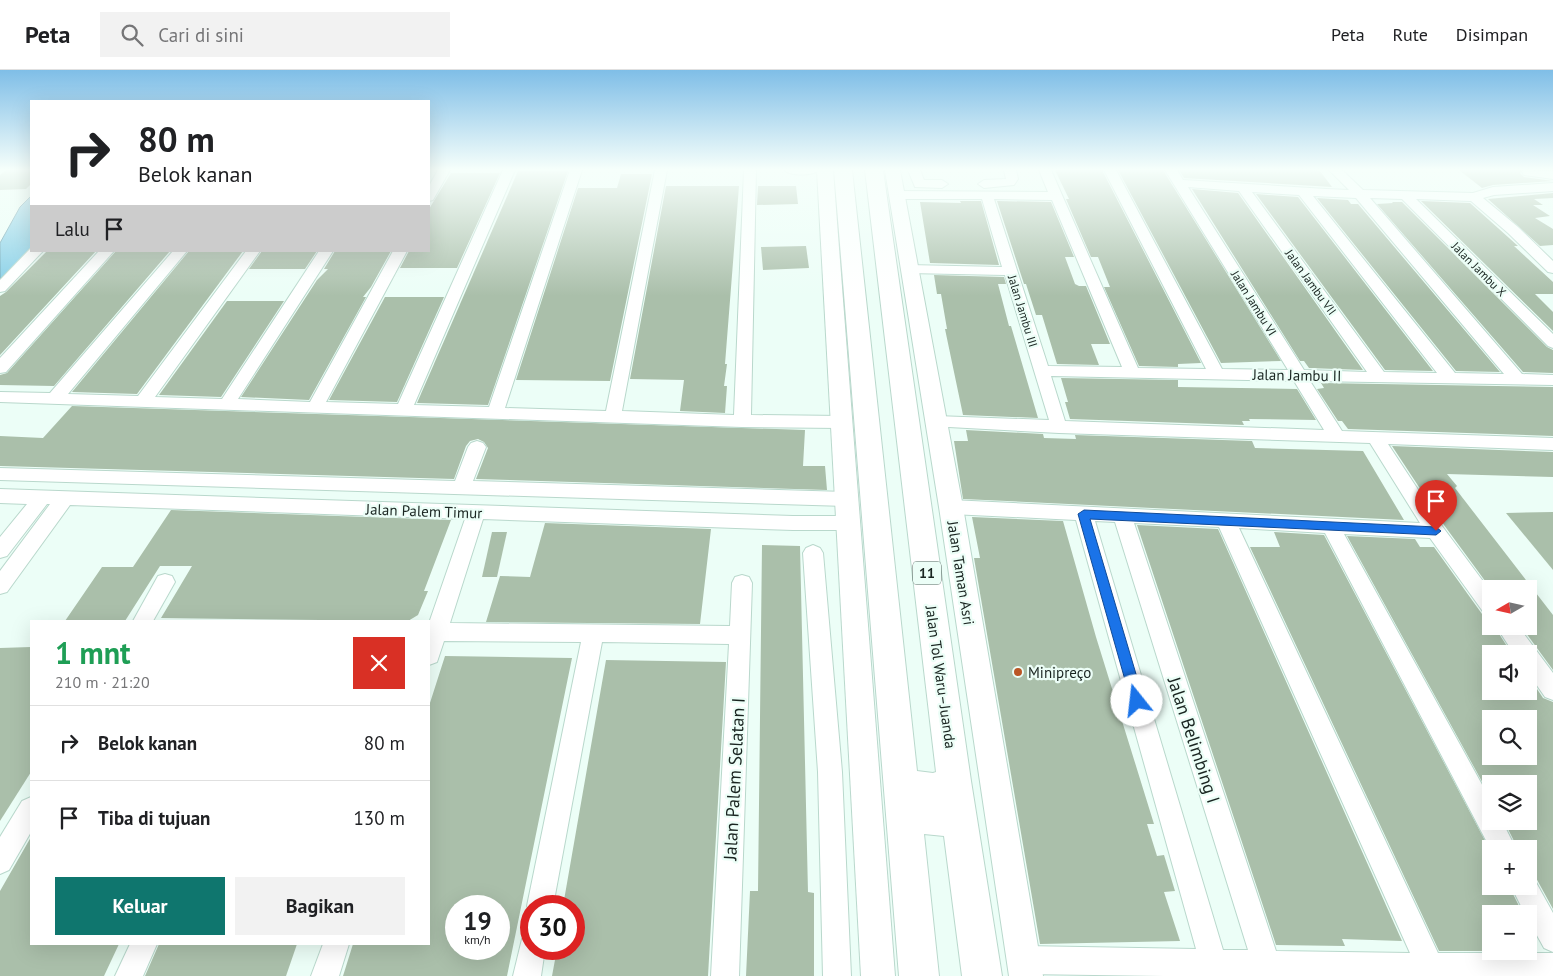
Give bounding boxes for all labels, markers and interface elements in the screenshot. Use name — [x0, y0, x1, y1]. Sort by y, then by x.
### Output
search box — [100, 12, 450, 57]
text: Peta — [25, 19, 70, 50]
icon: search — [118, 21, 146, 49]
text: Cari di sini — [158, 23, 244, 47]
text: Peta — [1331, 23, 1365, 46]
text: Rute — [1393, 23, 1428, 46]
text: Disimpan — [1456, 23, 1528, 46]
text: 80 m — [138, 116, 215, 162]
icon: right — [55, 120, 120, 185]
text: Belok kanan — [138, 160, 252, 188]
icon: arrive — [100, 215, 128, 243]
text: Lalu — [55, 217, 90, 241]
street label: Jalan Jambu X — [1448, 238, 1510, 300]
street label: Jalan Jambu VII — [1282, 245, 1340, 318]
street label: Jalan Jambu VI — [1228, 267, 1280, 338]
street label: Jalan Jambu III — [1005, 272, 1041, 349]
street label: Jalan Jambu II — [1251, 365, 1342, 385]
pin — [1415, 480, 1457, 531]
icon: arrive — [1422, 487, 1450, 515]
street label: Jalan Palem Timur — [364, 499, 483, 523]
street label: Jalan Taman Asri — [943, 519, 979, 626]
road number: 11 — [913, 562, 941, 584]
north arrow — [1482, 580, 1538, 635]
map controls — [1482, 580, 1537, 960]
street label: Jalan Tol Waru–Juanda — [921, 603, 960, 750]
text: 1 mnt — [55, 633, 131, 672]
button: close — [353, 637, 405, 689]
button: sound — [1482, 645, 1537, 700]
place label: Minipreço — [1028, 663, 1091, 682]
marker: Minipreço — [1012, 666, 1024, 678]
text: 210 m · 21:20 — [55, 672, 150, 692]
street label: Jalan Belimbing I — [1162, 673, 1225, 806]
position arrow — [1110, 674, 1162, 726]
street label: Jalan Palem Selatan I — [718, 697, 750, 862]
button: search — [1482, 710, 1537, 765]
icon: right — [55, 729, 83, 757]
text: Belok kanan — [98, 731, 197, 755]
text: 80 m — [364, 731, 405, 755]
button: layers — [1482, 775, 1537, 830]
icon: arrive — [55, 804, 83, 832]
text: Tiba di tujuan — [98, 806, 210, 830]
text: 130 m — [353, 806, 405, 830]
button: + — [1482, 840, 1537, 895]
button: Keluar — [55, 877, 225, 935]
button: Bagikan — [235, 877, 405, 935]
speed limit sign: 30 — [520, 895, 585, 960]
text: 19 — [463, 905, 492, 937]
button: − — [1482, 905, 1537, 960]
text: km/h — [464, 932, 491, 947]

